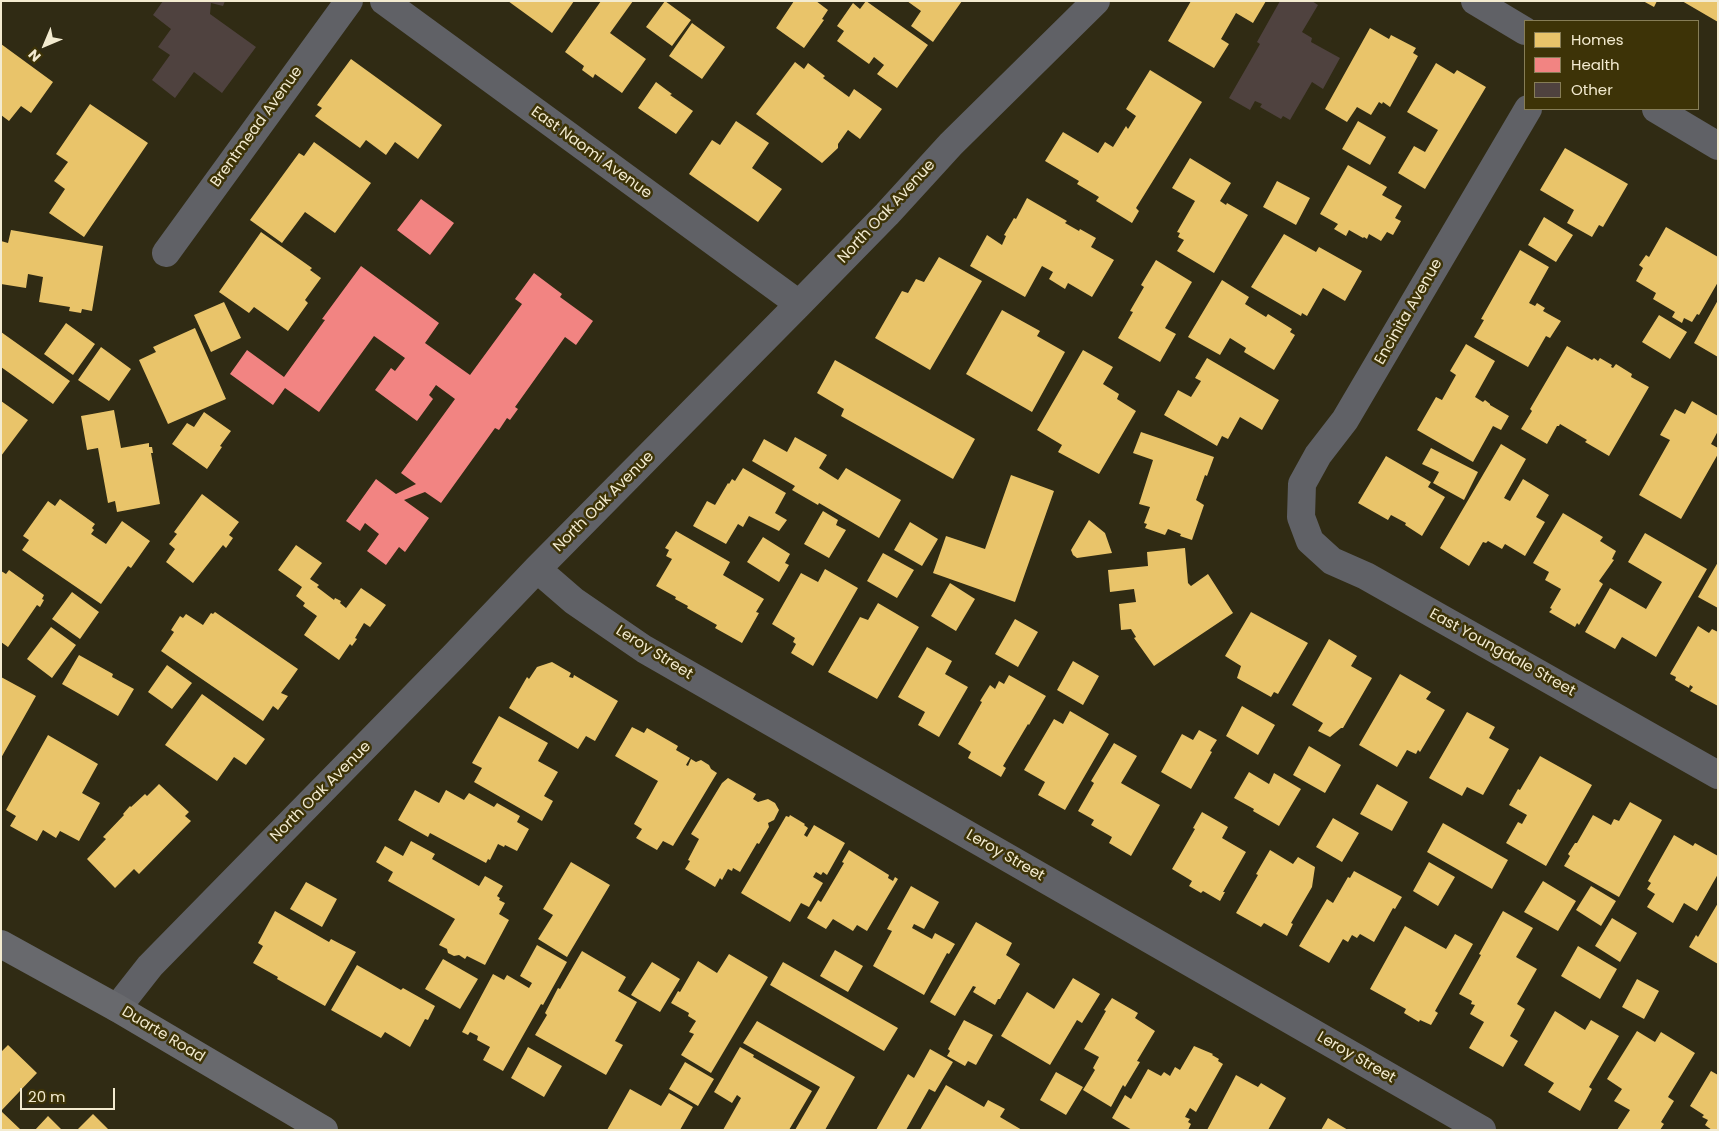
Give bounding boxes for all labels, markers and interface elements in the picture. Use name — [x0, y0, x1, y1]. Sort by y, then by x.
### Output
north arrow — [20, 20, 70, 70]
legend — [1524, 20, 1699, 110]
text: Homes — [1571, 29, 1624, 50]
text: N — [24, 45, 45, 66]
text: Health — [1571, 54, 1620, 75]
street label: Brentmead Avenue — [207, 63, 307, 191]
text: Other — [1571, 79, 1613, 100]
street label: East Naomi Avenue — [527, 103, 655, 203]
street label: North Oak Avenue — [834, 157, 940, 267]
street label: Encinita Avenue — [1371, 256, 1447, 368]
street label: North Oak Avenue — [550, 448, 658, 556]
street label: East Youngdale Street — [1426, 605, 1578, 701]
street label: Leroy Street — [612, 622, 696, 684]
street label: North Oak Avenue — [267, 738, 375, 846]
street label: Leroy Street — [963, 826, 1047, 886]
street label: Duarte Road — [118, 1003, 208, 1067]
street label: Leroy Street — [1314, 1028, 1398, 1088]
scale bar — [22, 1078, 118, 1110]
text: 20 m — [28, 1086, 66, 1107]

